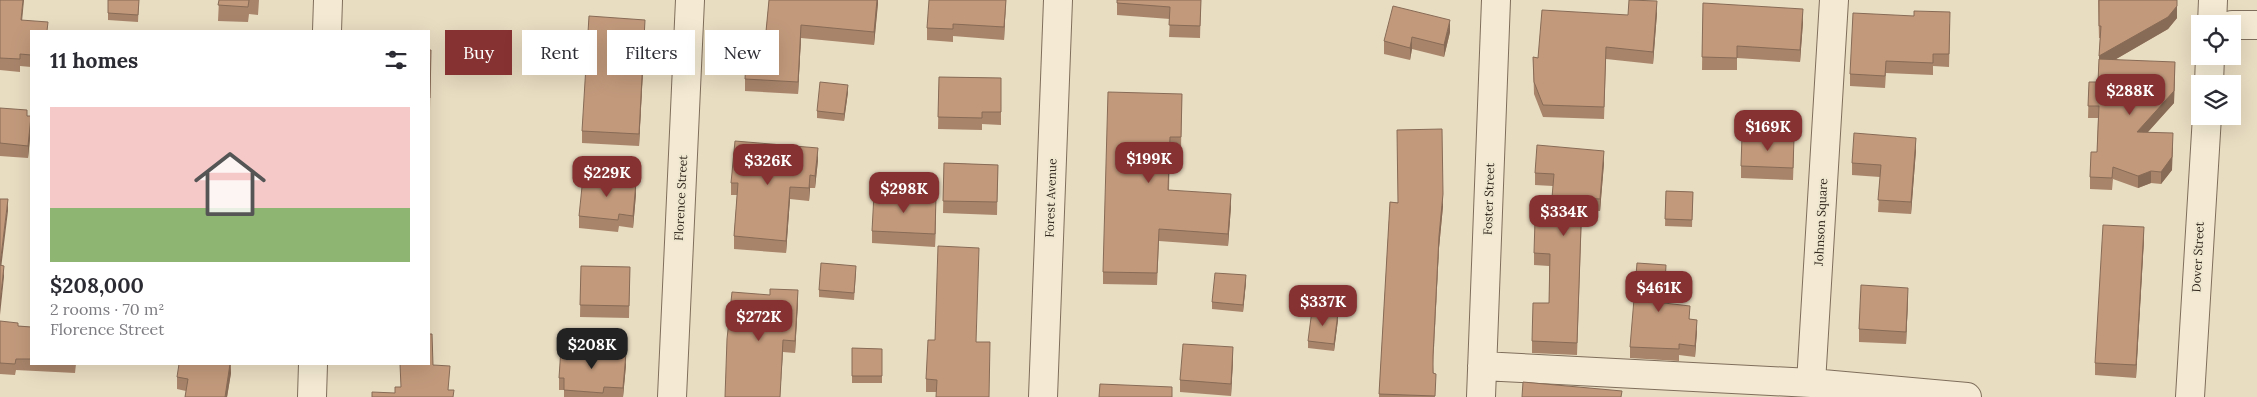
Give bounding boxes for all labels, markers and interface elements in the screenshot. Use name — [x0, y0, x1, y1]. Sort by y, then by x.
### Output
map controls — [2191, 15, 2241, 125]
button: locate — [2191, 15, 2241, 65]
chip: Buy — [445, 30, 512, 75]
chip: Rent — [522, 30, 597, 75]
chip: Filters — [607, 30, 695, 75]
chip: New — [705, 30, 779, 75]
icon: filters — [382, 46, 410, 74]
text: 11 homes — [50, 47, 138, 74]
pin: $288K — [2095, 74, 2165, 116]
button: layers — [2191, 75, 2241, 125]
text: $288K — [2106, 80, 2154, 100]
pin: $169K — [1733, 110, 1803, 152]
text: $169K — [1745, 116, 1791, 136]
icon: home — [185, 139, 275, 229]
pin: $199K — [1114, 142, 1184, 184]
pin: $326K — [733, 144, 803, 186]
text: $199K — [1126, 148, 1172, 168]
text: $326K — [744, 150, 792, 170]
street label: Florence Street — [671, 154, 690, 241]
pin: $229K — [572, 156, 642, 198]
street label: Forest Avenue — [1042, 158, 1059, 238]
text: $229K — [583, 162, 631, 182]
street label: Foster Street — [1480, 162, 1497, 235]
pin: $298K — [869, 172, 939, 214]
street label: Johnson Square — [1811, 177, 1830, 267]
text: $298K — [880, 178, 928, 198]
pin: $334K — [1529, 194, 1599, 237]
text: $334K — [1540, 201, 1588, 221]
street label: Dover Street — [2188, 221, 2207, 293]
pin: $461K — [1624, 270, 1694, 313]
text: $208,000 — [50, 272, 144, 299]
text: $461K — [1636, 277, 1682, 297]
pin: $337K — [1288, 284, 1358, 327]
text: $337K — [1300, 291, 1346, 311]
text: 2 rooms · 70 m² — [50, 299, 164, 319]
pin: $272K — [724, 300, 794, 342]
text: $272K — [736, 306, 782, 326]
text: Florence Street — [50, 319, 164, 339]
pin: $208K — [557, 328, 627, 370]
text: $208K — [568, 334, 616, 354]

